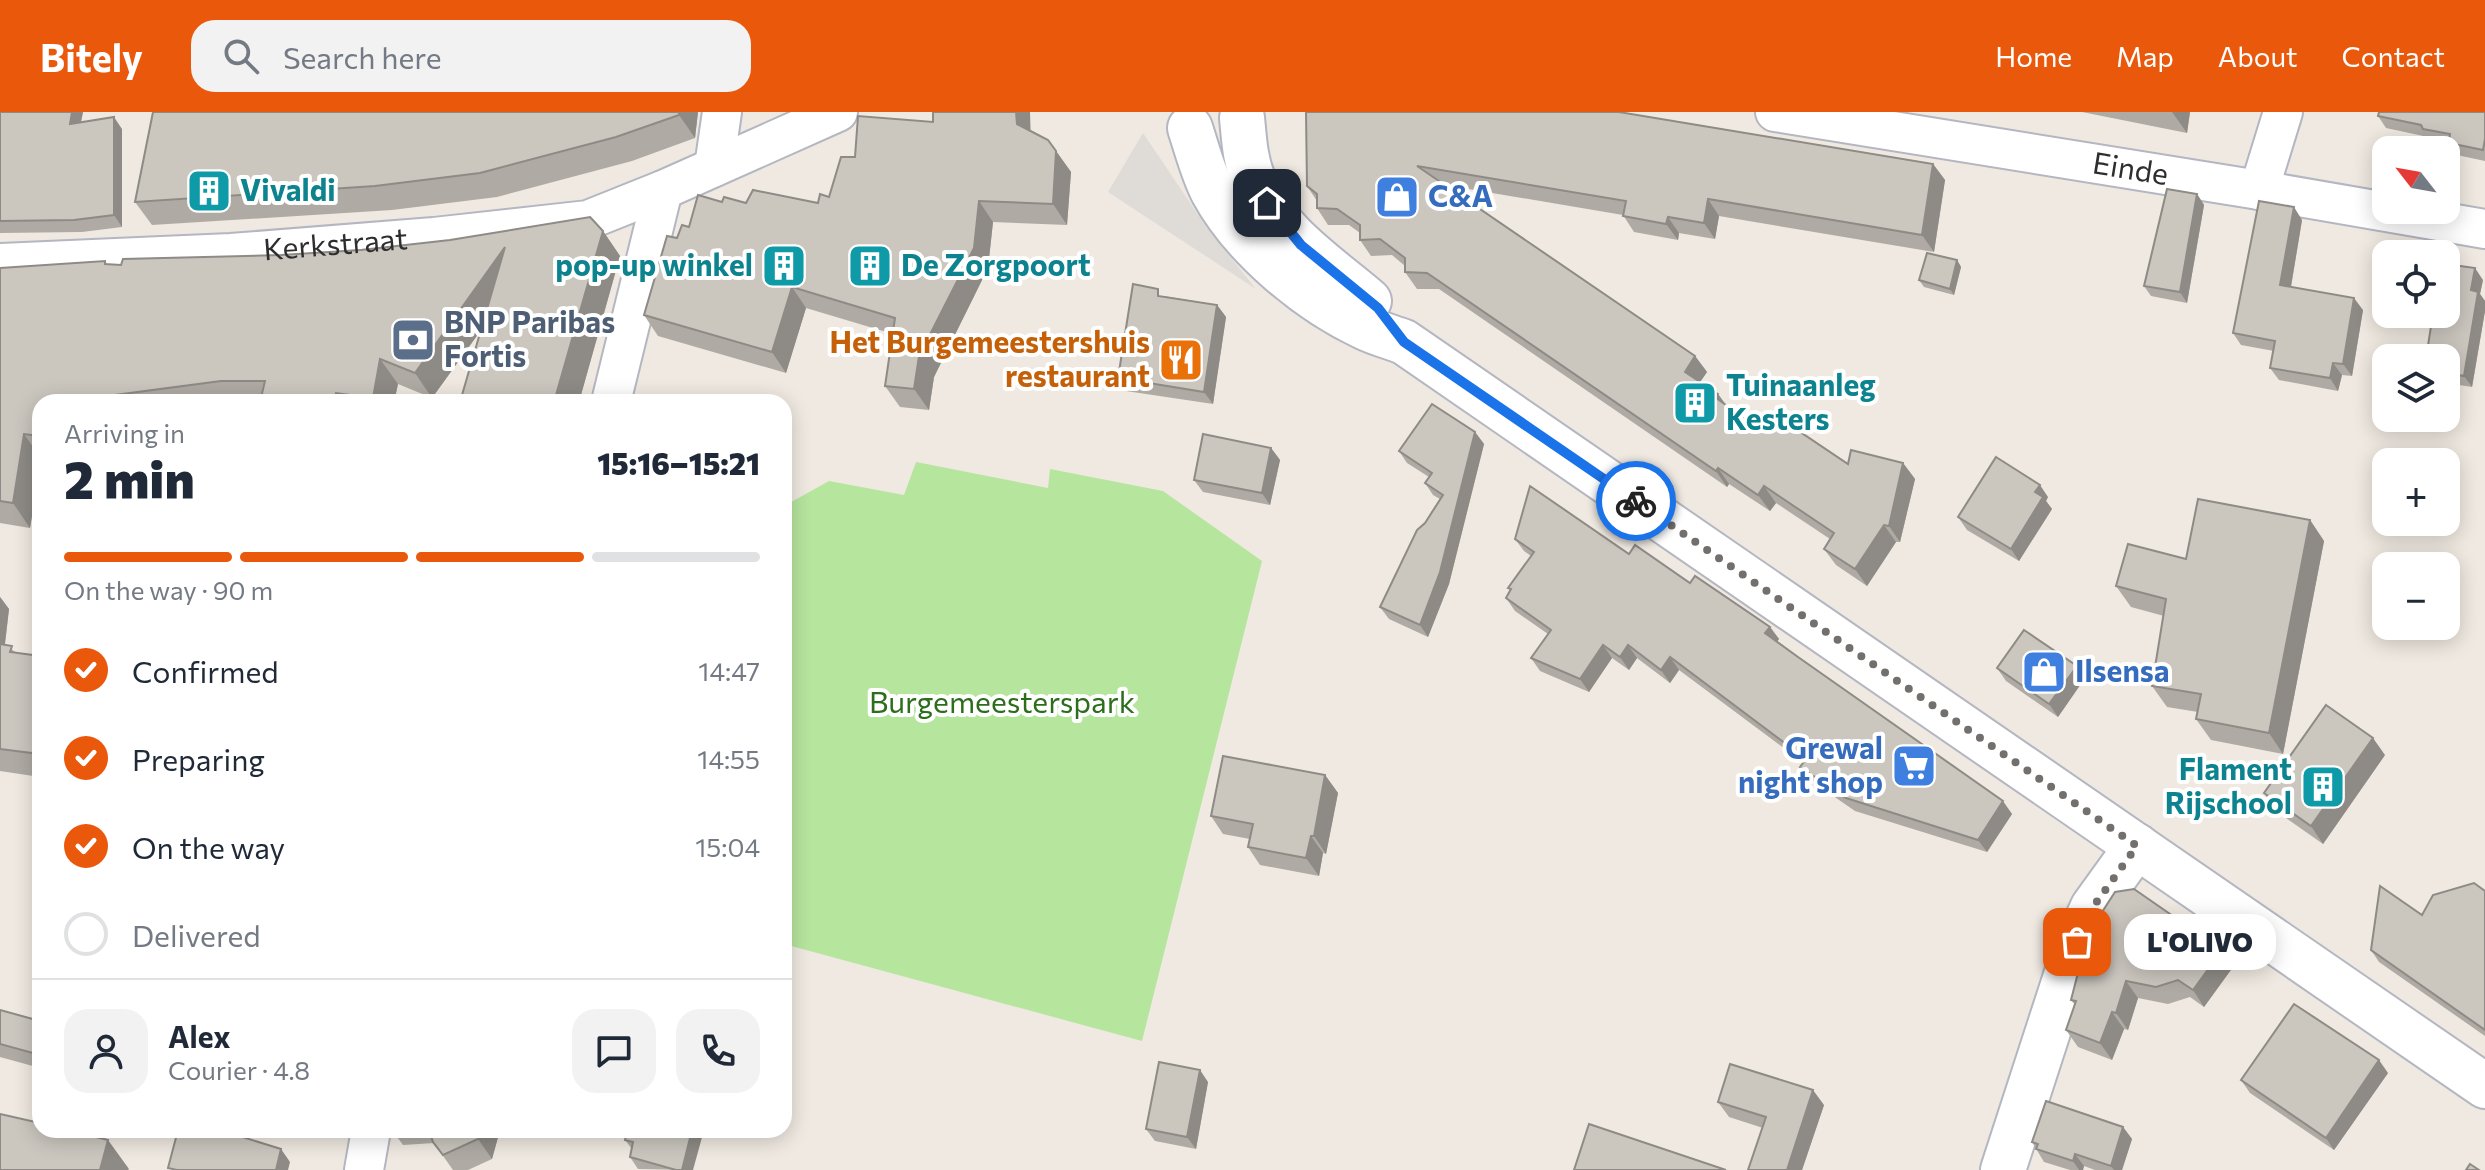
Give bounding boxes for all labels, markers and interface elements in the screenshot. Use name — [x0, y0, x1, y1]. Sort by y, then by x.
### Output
search box — [191, 20, 751, 92]
text: Bitely — [40, 33, 143, 80]
icon: search — [219, 34, 263, 78]
text: Search here — [283, 38, 442, 75]
text: Home — [1995, 39, 2072, 73]
text: Map — [2116, 39, 2174, 73]
text: About — [2218, 39, 2298, 73]
text: Contact — [2342, 39, 2445, 73]
north arrow — [2372, 136, 2460, 224]
map controls — [2372, 136, 2460, 640]
street label: Einde — [2090, 143, 2171, 191]
building icon: Vivaldi — [185, 167, 233, 215]
pin — [1233, 169, 1301, 237]
place label: Vivaldi — [240, 170, 336, 207]
shop icon: C&A — [1373, 173, 1421, 221]
place label: C&A — [1428, 176, 1493, 213]
icon: home — [1245, 181, 1289, 225]
street label: Kerkstraat — [262, 218, 409, 266]
button: locate — [2372, 240, 2460, 328]
building icon: pop-up winkel — [760, 242, 808, 290]
building icon: De Zorgpoort — [846, 242, 894, 290]
place label: pop-up winkel — [555, 245, 753, 282]
place label: De Zorgpoort — [901, 245, 1091, 282]
place label: BNP Paribas Fortis — [444, 302, 615, 373]
bank icon: BNP Paribas Fortis — [389, 316, 437, 364]
place label: Het Burgemeestershuis restaurant — [829, 322, 1150, 393]
restaurant icon: Het Burgemeestershuis restaurant — [1157, 336, 1205, 384]
button: layers — [2372, 344, 2460, 432]
place label: Tuinaanleg Kesters — [1726, 365, 1876, 436]
building icon: Tuinaanleg Kesters — [1671, 379, 1719, 427]
text: Arriving in — [64, 417, 185, 448]
text: 15:16–15:21 — [597, 444, 760, 481]
text: 2 min — [64, 446, 195, 510]
button: + — [2372, 448, 2460, 536]
courier — [1596, 461, 1676, 541]
icon: bike — [1614, 479, 1658, 523]
button: − — [2372, 552, 2460, 640]
text: On the way · 90 m — [64, 574, 273, 605]
icon: check — [64, 648, 108, 692]
shop icon: Ilsensa — [2020, 648, 2068, 696]
place label: Ilsensa — [2075, 651, 2170, 688]
text: Confirmed — [132, 652, 279, 689]
text: 14:47 — [698, 655, 760, 686]
park label: Burgemeesterspark — [869, 682, 1135, 719]
place label: Grewal night shop — [1738, 728, 1883, 799]
icon: check — [64, 736, 108, 780]
text: Preparing — [132, 740, 265, 777]
supermarket icon: Grewal night shop — [1890, 742, 1938, 790]
text: 14:55 — [697, 743, 760, 774]
place label: Flament Rijschool — [2165, 749, 2292, 820]
building icon: Flament Rijschool — [2299, 763, 2347, 811]
icon: check — [64, 824, 108, 868]
text: On the way — [132, 828, 285, 865]
text: 15:04 — [695, 831, 760, 862]
pin — [2043, 908, 2111, 976]
callout: L'OLIVO — [2125, 914, 2277, 970]
text: Delivered — [132, 916, 261, 953]
icon: bag — [2055, 920, 2099, 964]
text: L'OLIVO — [2147, 926, 2253, 957]
button: person — [64, 1009, 148, 1093]
button: chat — [572, 1009, 656, 1093]
button: phone — [676, 1009, 760, 1093]
text: Alex — [168, 1017, 231, 1054]
text: Courier · 4.8 — [168, 1054, 310, 1085]

